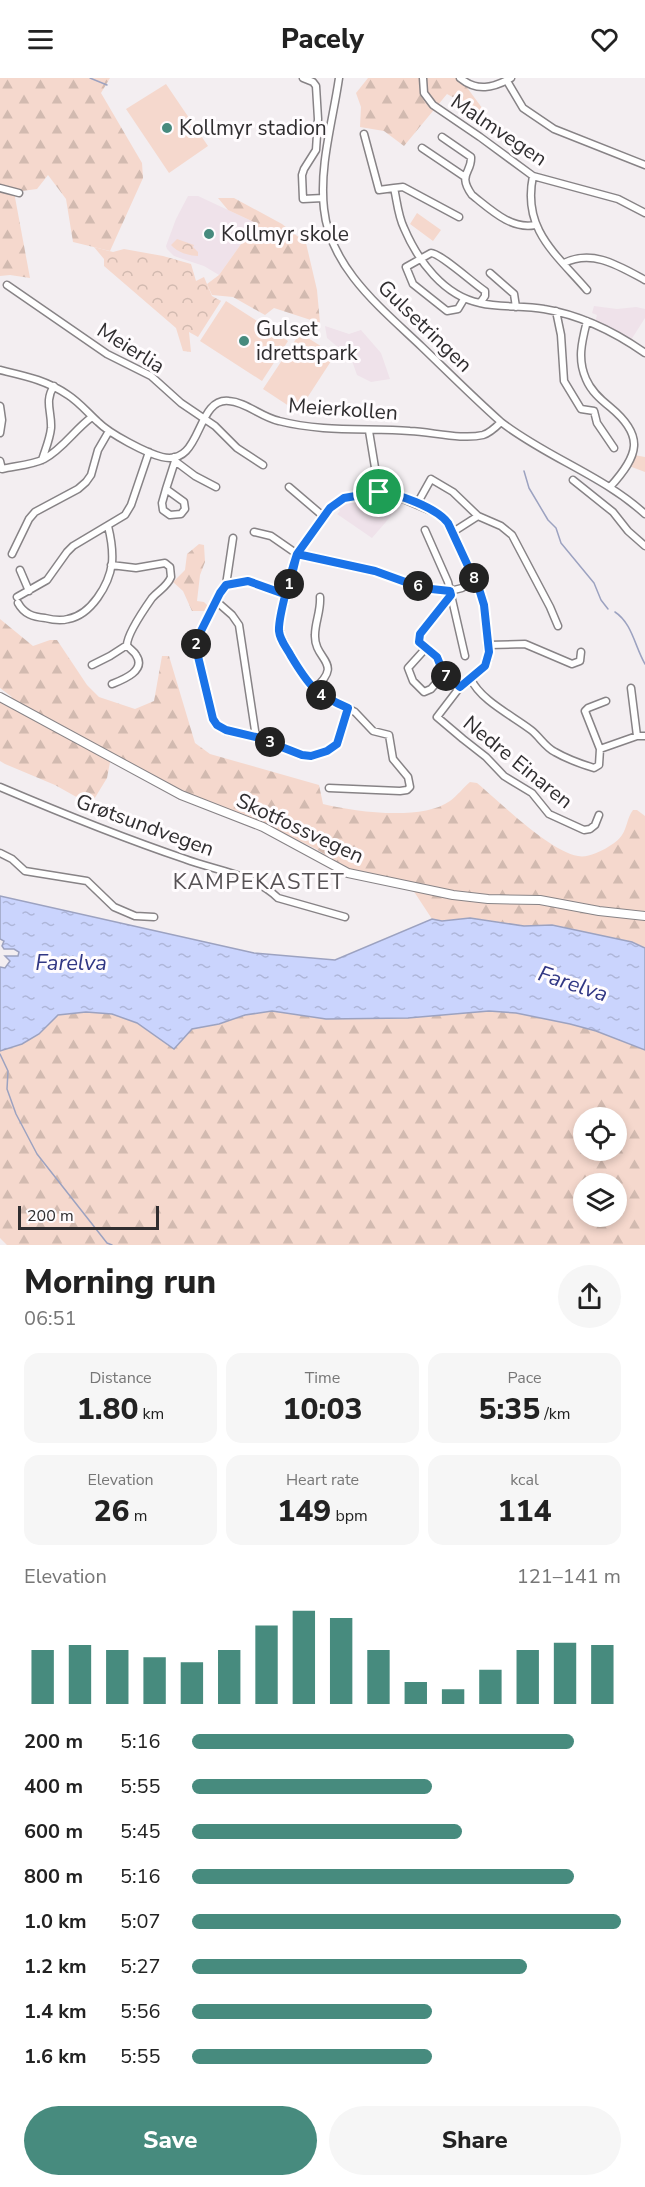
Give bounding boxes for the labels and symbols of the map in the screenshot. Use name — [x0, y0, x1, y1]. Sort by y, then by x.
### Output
street label: Malmvegen — [445, 88, 553, 172]
place label: Kollmyr stadion — [179, 114, 327, 142]
marker: Kollmyr stadion — [160, 121, 174, 135]
place label: Kollmyr skole — [221, 220, 349, 248]
marker: Kollmyr skole — [202, 227, 216, 241]
street label: Gulsetringen — [372, 274, 478, 378]
place label: Gulset idrettspark — [256, 315, 358, 367]
street label: Meierlia — [92, 316, 170, 380]
marker: Gulset idrettspark — [237, 334, 251, 348]
street label: Meierkollen — [287, 391, 399, 427]
pin — [353, 466, 404, 517]
pin: 8 — [459, 563, 489, 593]
pin: 1 — [274, 569, 304, 599]
pin: 6 — [403, 571, 433, 601]
pin: 2 — [181, 629, 211, 659]
pin: 7 — [431, 661, 461, 691]
pin: 4 — [306, 680, 336, 710]
street label: Nedre Einaren — [457, 709, 579, 815]
pin: 3 — [255, 727, 285, 757]
street label: Skotfossvegen — [232, 786, 368, 870]
street label: Grøtsundvegen — [72, 787, 218, 863]
district label: KAMPEKASTET — [173, 867, 345, 897]
water label: Farelva — [35, 948, 107, 978]
water label: Farelva — [534, 959, 612, 1009]
scale bar — [18, 1203, 159, 1230]

